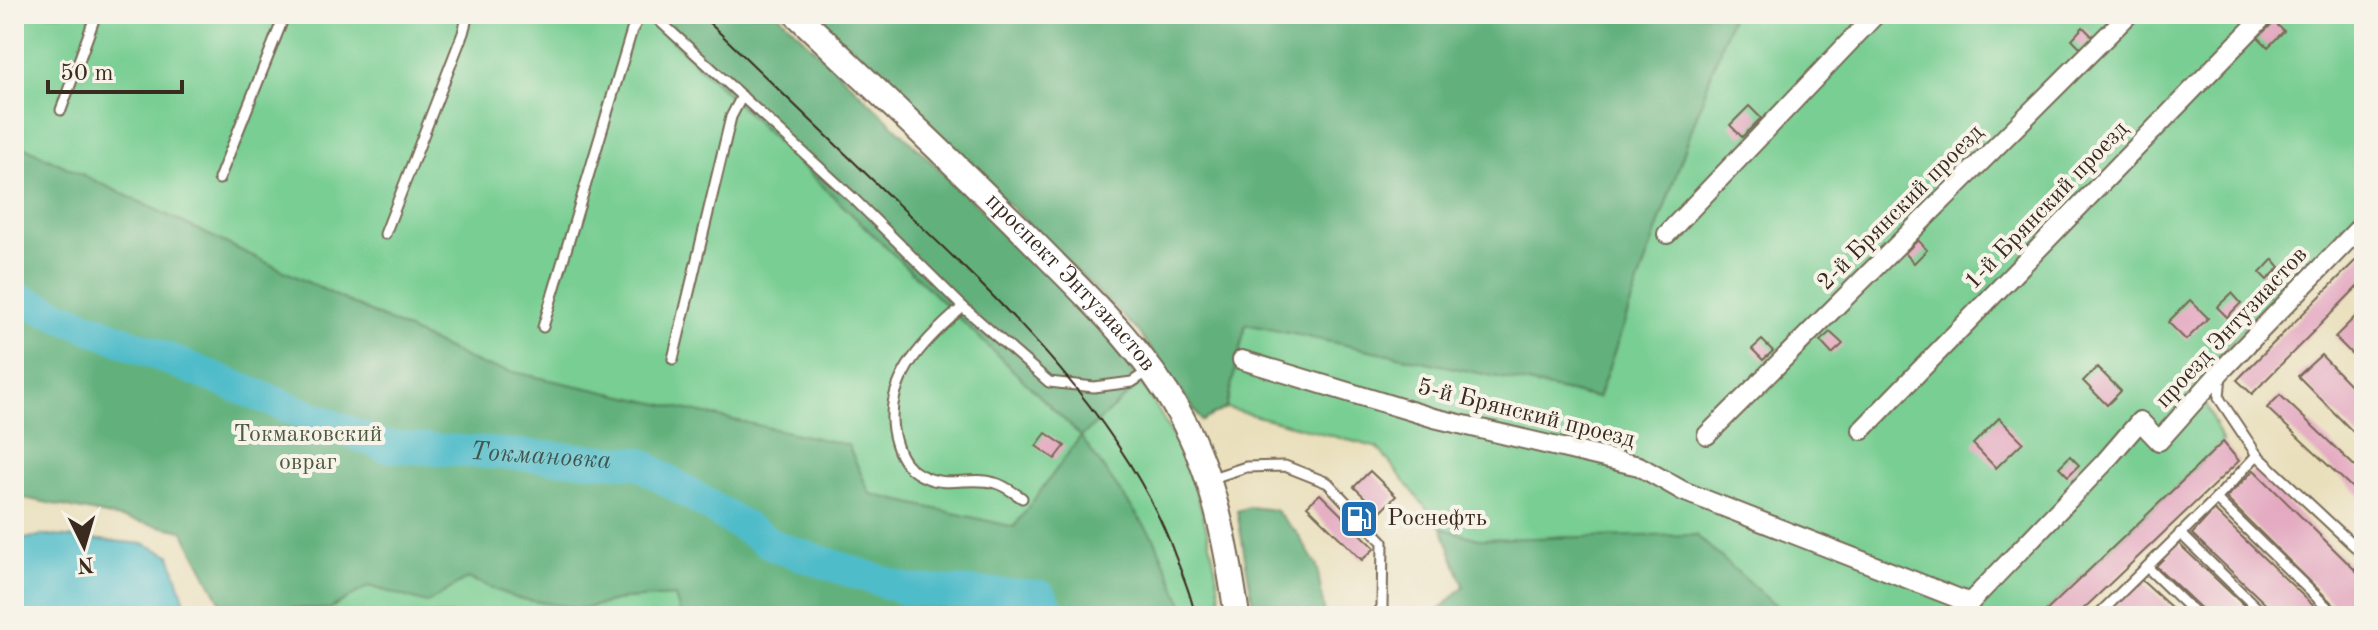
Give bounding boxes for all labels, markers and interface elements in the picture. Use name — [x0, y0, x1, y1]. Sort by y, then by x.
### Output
scale bar — [48, 44, 182, 94]
text: 50 m — [60, 62, 114, 86]
street label: 1-й Брянский проезд — [1961, 117, 2133, 295]
street label: 2-й Брянский проезд — [1814, 120, 1989, 295]
street label: проспект Энтузиастов — [980, 189, 1160, 376]
street label: проезд Энтузиастов — [2151, 243, 2313, 413]
street label: 5-й Брянский проезд — [1415, 375, 1637, 453]
park label: Токмаковский овраг — [234, 423, 382, 475]
water label: Токмановка — [469, 439, 612, 474]
fuel station icon: Роснефть — [1338, 498, 1380, 540]
north arrow — [44, 506, 124, 586]
place label: Роснефть — [1387, 507, 1487, 531]
text: N — [76, 552, 95, 576]

